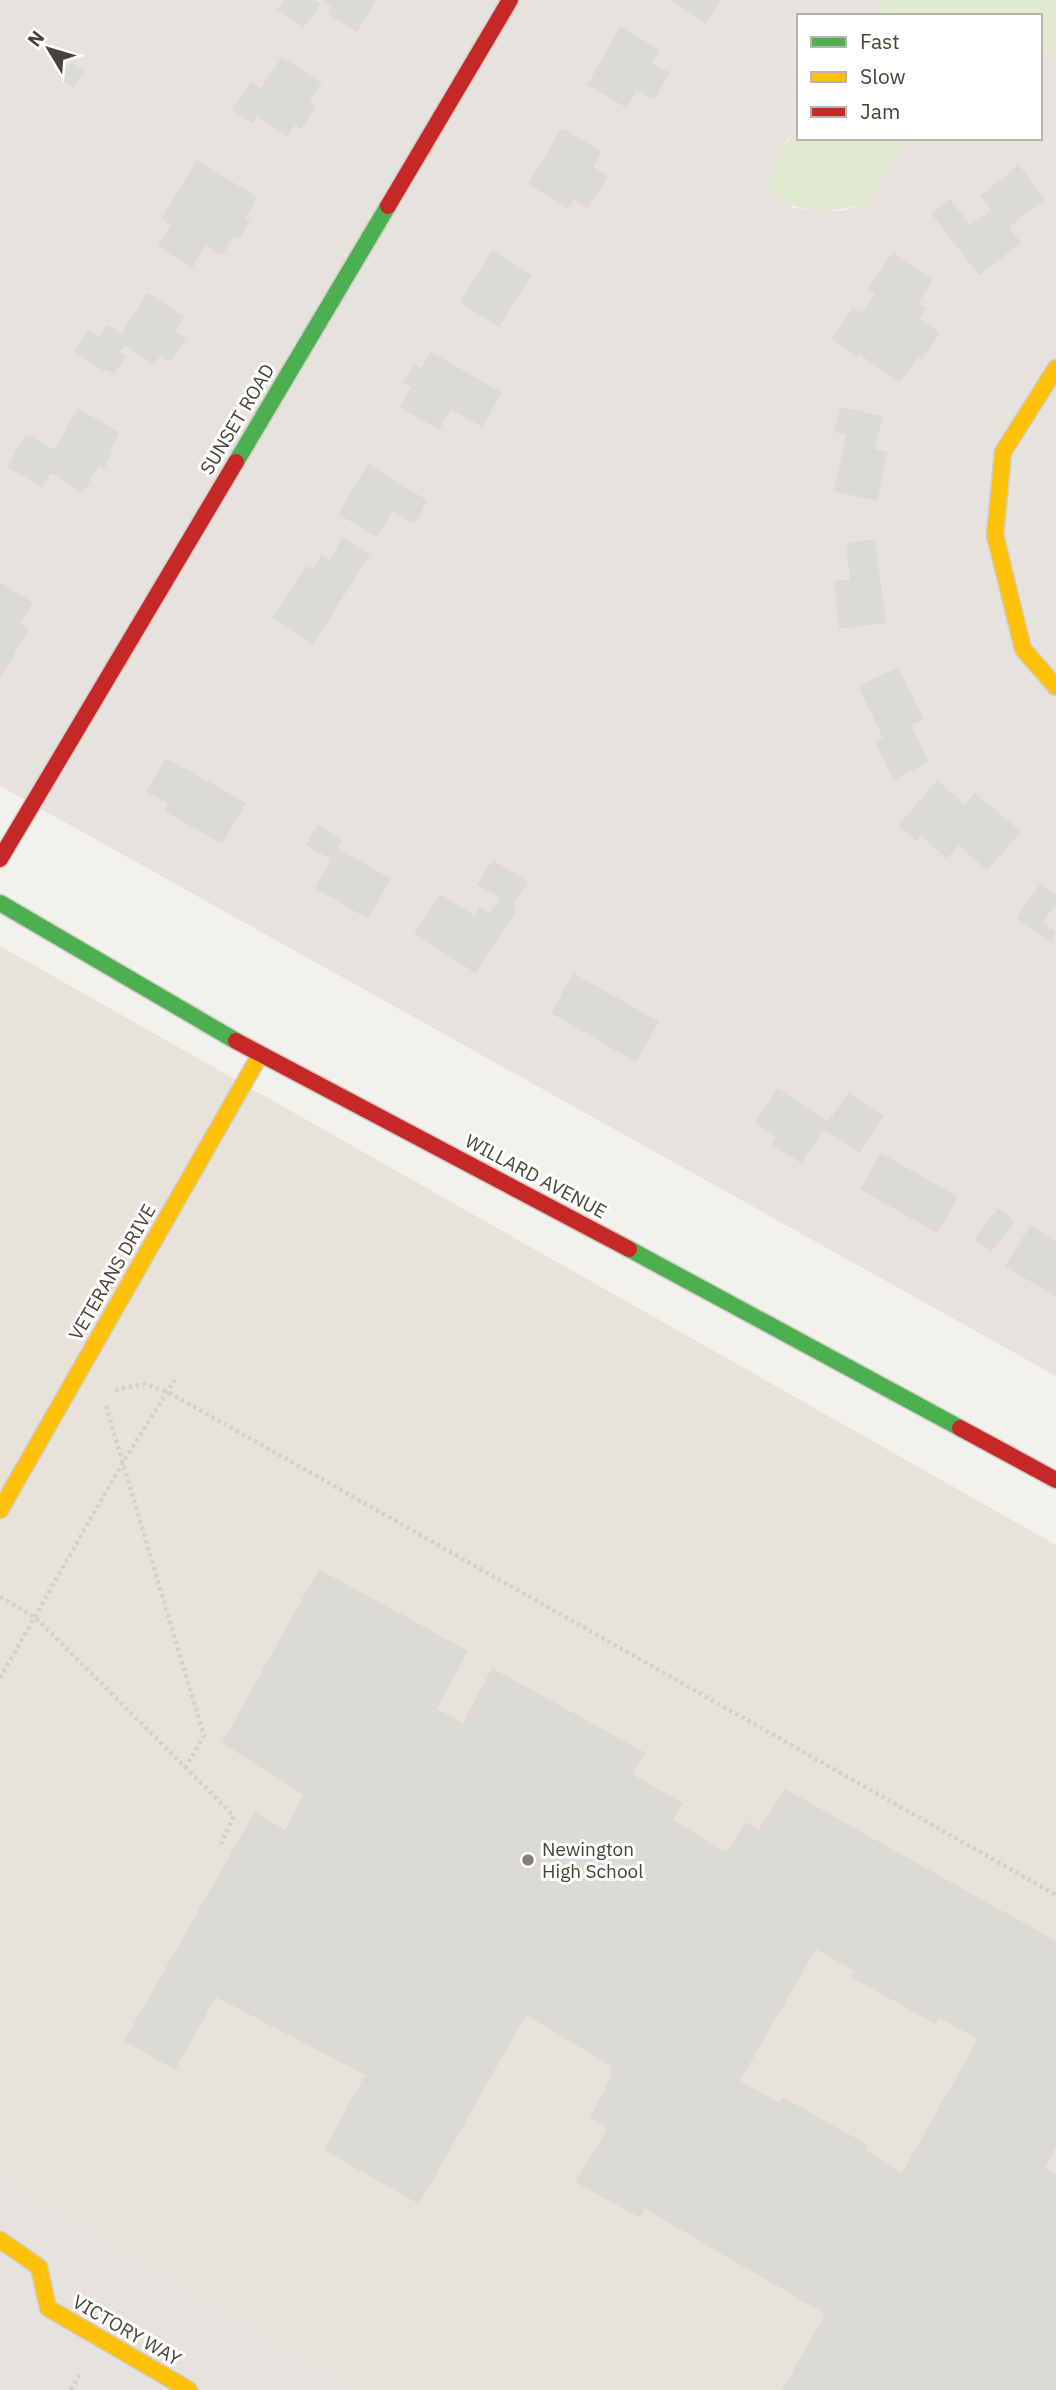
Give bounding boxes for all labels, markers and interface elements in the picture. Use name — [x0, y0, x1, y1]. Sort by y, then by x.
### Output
north arrow — [14, 14, 84, 84]
legend — [797, 14, 1042, 140]
text: N — [22, 26, 49, 51]
text: Fast — [860, 27, 900, 55]
text: Slow — [860, 62, 906, 90]
text: Jam — [860, 97, 900, 125]
street label: SUNSET ROAD — [195, 359, 279, 479]
street label: WILLARD AVENUE — [461, 1129, 611, 1223]
street label: VETERANS DRIVE — [63, 1200, 161, 1344]
place label: Newington High School — [542, 1837, 643, 1883]
marker: Newington High School — [520, 1852, 536, 1868]
street label: VICTORY WAY — [68, 2289, 186, 2371]

